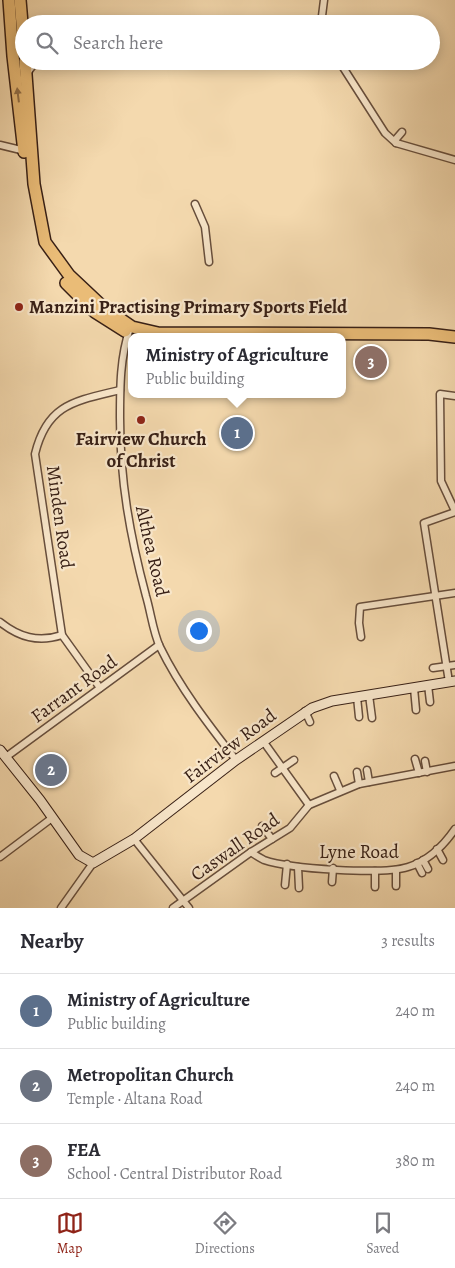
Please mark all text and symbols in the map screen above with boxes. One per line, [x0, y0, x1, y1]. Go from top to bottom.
search box [15, 15, 440, 70]
icon: search [33, 29, 61, 57]
text: Search here [73, 30, 163, 56]
one-way arrow [13, 87, 21, 103]
place label: Manzini Practising Primary Sports Field [29, 294, 348, 320]
marker: Manzini Practising Primary Sports Field [13, 301, 25, 313]
popup [128, 333, 346, 398]
text: Ministry of Agriculture [145, 342, 329, 368]
pin: 3 [355, 343, 387, 381]
text: Public building [145, 368, 245, 390]
marker: Fairview Church of Christ [135, 414, 147, 426]
pin: 1 [221, 414, 253, 452]
place label: Fairview Church of Christ [75, 426, 207, 474]
street label: Minden Road [40, 464, 80, 571]
street label: Althea Road [129, 502, 175, 600]
your location [186, 618, 212, 644]
street label: Farrant Road [26, 648, 123, 729]
street label: Fairview Road [178, 702, 282, 789]
pin: 2 [35, 751, 67, 789]
street label: Caswall Road [185, 806, 285, 887]
street label: Lyne Road [319, 839, 400, 865]
text: Nearby [20, 927, 83, 955]
text: 3 results [381, 930, 435, 952]
text: Ministry of Agriculture [67, 987, 250, 1013]
text: 1 [33, 1000, 39, 1022]
text: 240 m [395, 1000, 435, 1022]
text: Public building [67, 1013, 166, 1035]
text: Metropolitan Church [67, 1062, 234, 1088]
text: 2 [32, 1075, 40, 1097]
text: 240 m [395, 1075, 435, 1097]
text: Temple · Altana Road [67, 1088, 203, 1110]
text: FEA [67, 1137, 100, 1163]
text: 3 [33, 1150, 39, 1172]
text: 380 m [396, 1150, 435, 1172]
text: School · Central Distributor Road [67, 1163, 282, 1185]
tab: Map [56, 1209, 84, 1258]
tab: Directions [195, 1209, 255, 1258]
tab: Saved [366, 1209, 399, 1258]

